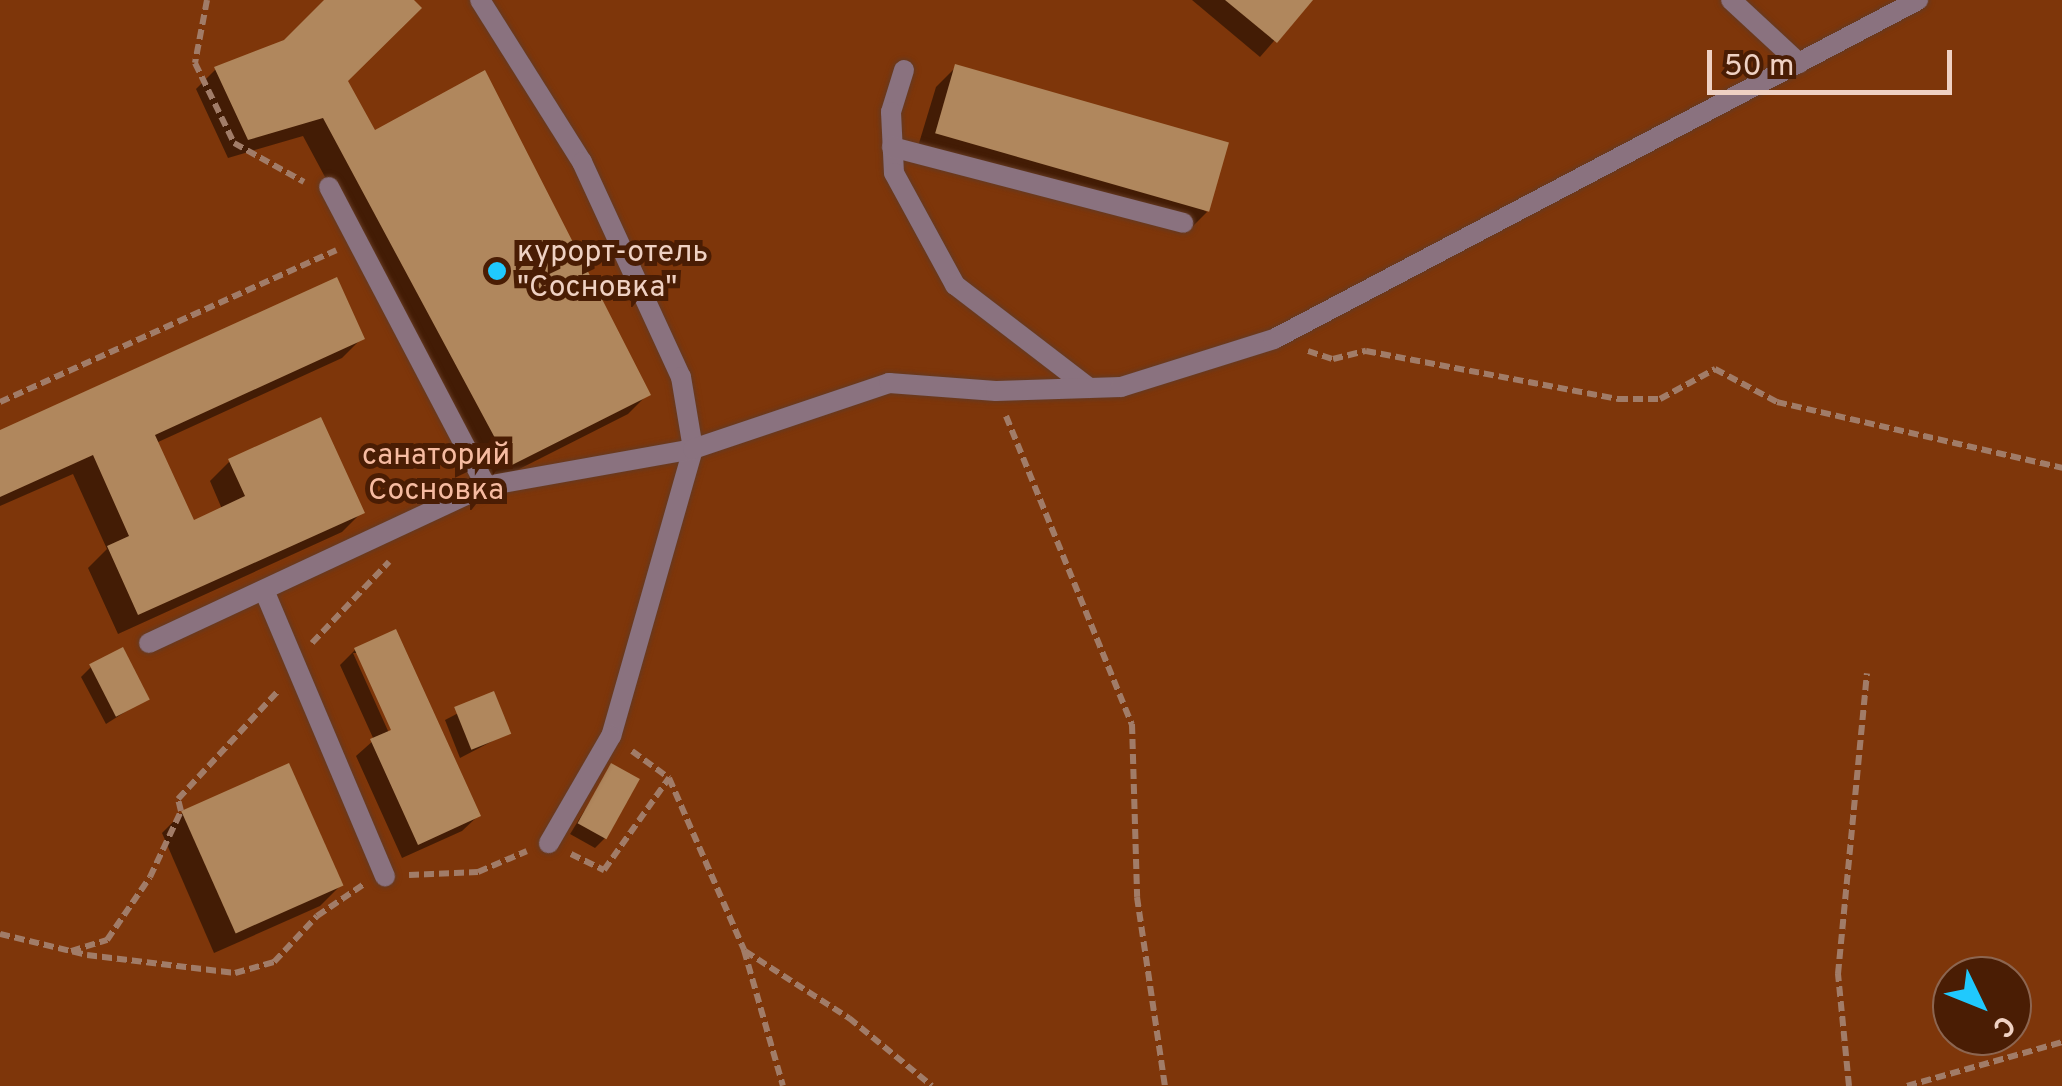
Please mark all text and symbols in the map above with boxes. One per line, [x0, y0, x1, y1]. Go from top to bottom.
scale bar [1712, 30, 1957, 92]
text: 50 m [1724, 49, 1794, 86]
place label: курорт-отель "Сосновка" [517, 236, 708, 306]
marker: курорт-отель "Сосновка" [486, 260, 508, 282]
park label: санаторий Сосновка [362, 439, 510, 510]
north arrow [1932, 956, 2032, 1056]
text: С [1983, 1006, 2022, 1044]

